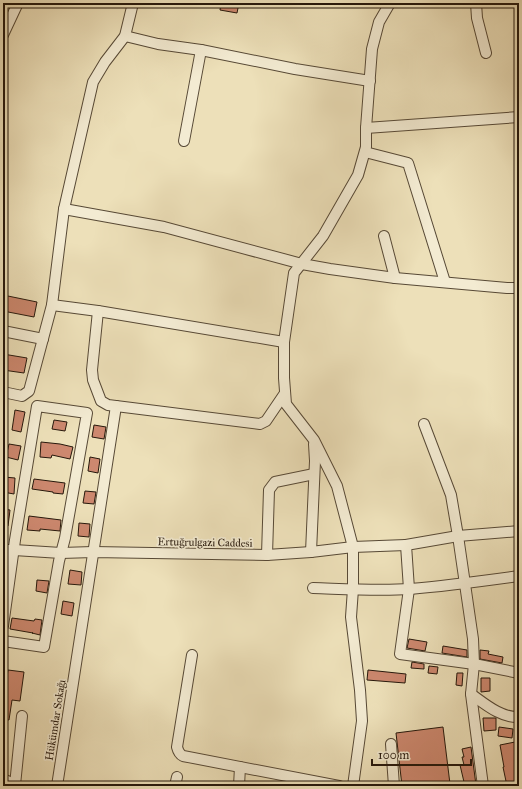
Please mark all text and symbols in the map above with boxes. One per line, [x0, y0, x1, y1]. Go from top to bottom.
street label: Ertuğrulgazi Caddesi [157, 535, 253, 550]
street label: Hükümdar Sokağı [43, 679, 68, 762]
scale bar [372, 741, 471, 767]
text: 100 m [378, 748, 409, 762]

